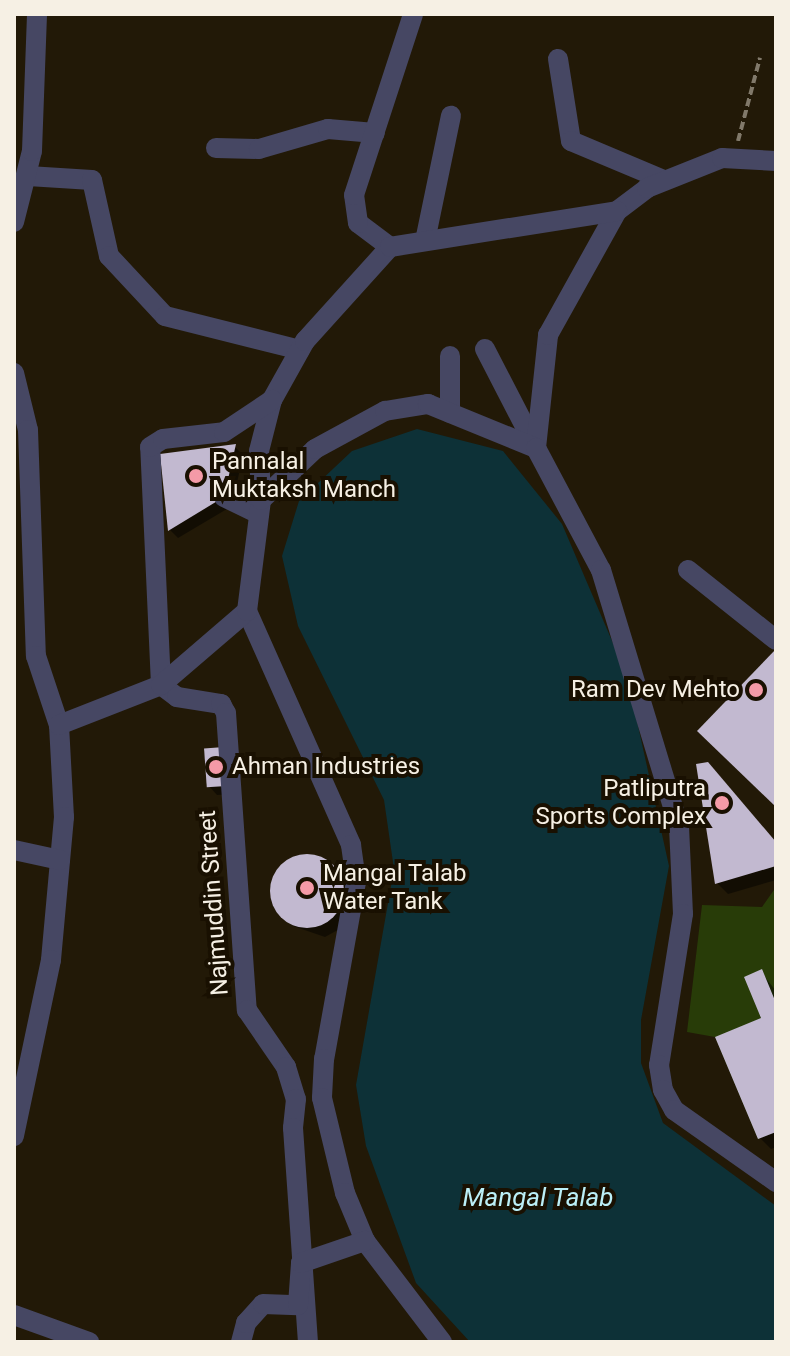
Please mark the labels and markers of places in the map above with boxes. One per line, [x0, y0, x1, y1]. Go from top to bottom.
place label: Pannalal Muktaksh Manch [212, 448, 396, 504]
marker: Pannalal Muktaksh Manch [187, 467, 205, 485]
place label: Ram Dev Mehto [571, 676, 740, 704]
marker: Ram Dev Mehto [747, 681, 765, 699]
place label: Ahman Industries [232, 753, 420, 781]
marker: Ahman Industries [207, 758, 225, 776]
place label: Patliputra Sports Complex [535, 775, 706, 831]
marker: Patliputra Sports Complex [713, 794, 731, 812]
place label: Mangal Talab Water Tank [323, 860, 467, 916]
marker: Mangal Talab Water Tank [298, 879, 316, 897]

